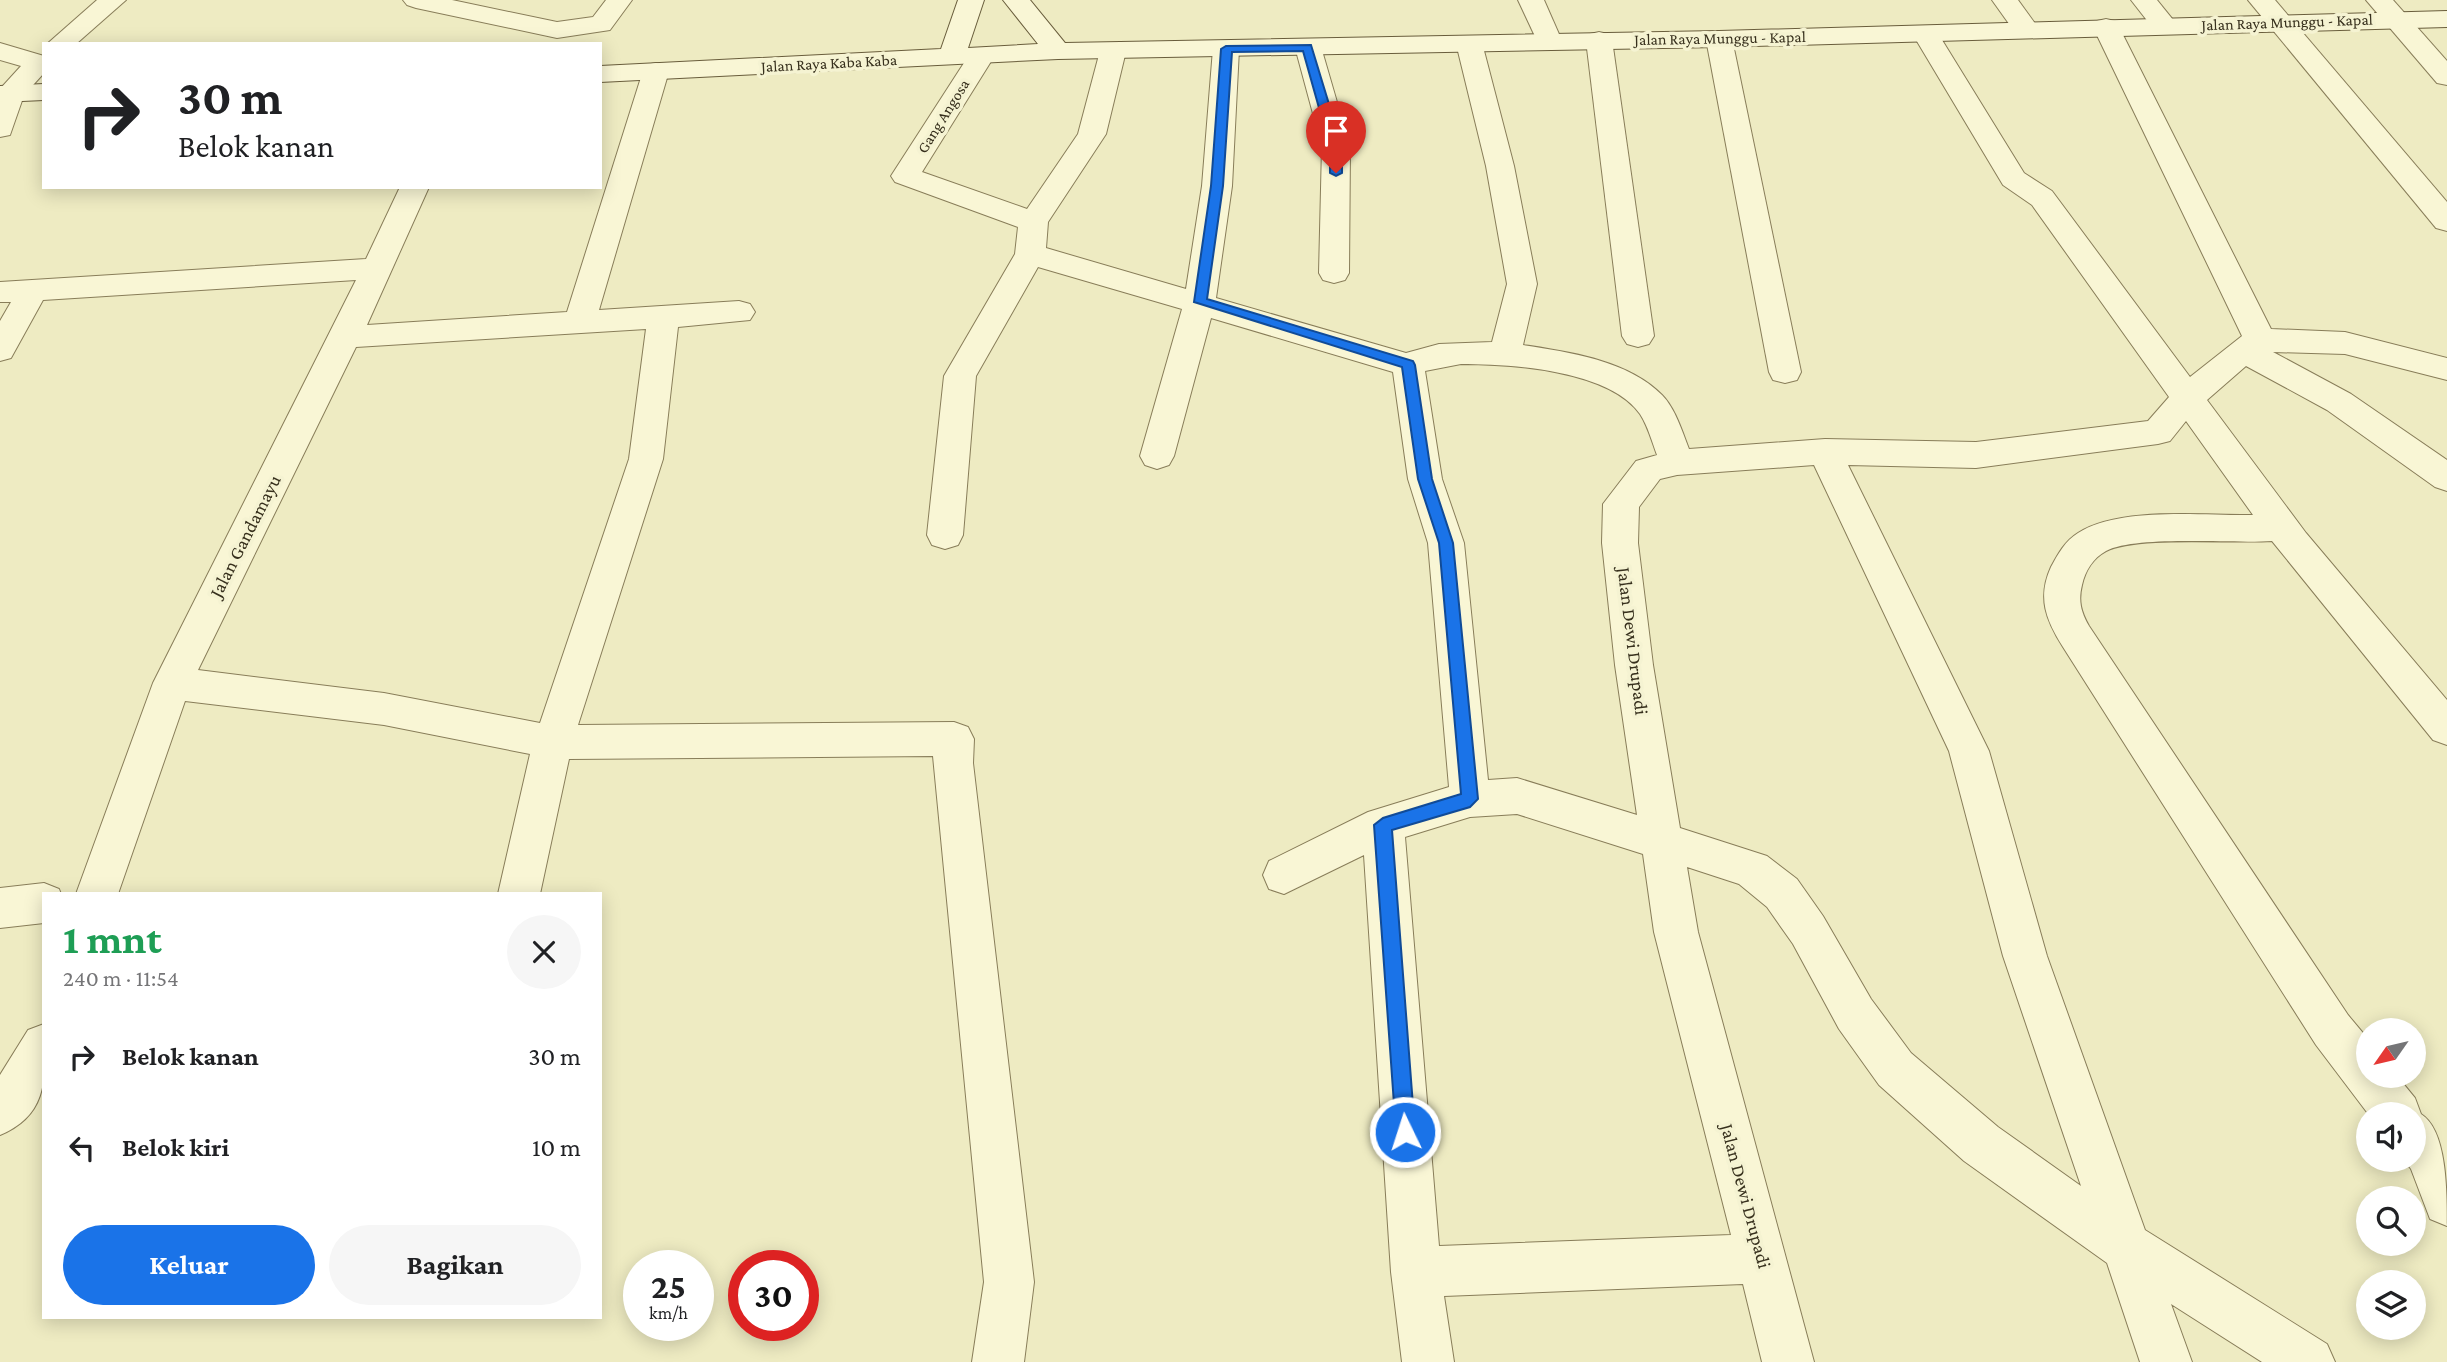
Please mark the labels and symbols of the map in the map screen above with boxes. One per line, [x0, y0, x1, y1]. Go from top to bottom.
street label: Jalan Raya Munggu - Kapal [2199, 11, 2373, 35]
street label: Jalan Raya Munggu - Kapal [1632, 28, 1806, 49]
street label: Jalan Raya Kaba Kaba [759, 51, 898, 76]
street label: Gang Angosa [914, 75, 974, 157]
pin [1306, 101, 1366, 173]
street label: Jalan Gandamayu [204, 471, 285, 603]
street label: Jalan Dewi Drupadi [1613, 564, 1652, 716]
north arrow [2356, 1018, 2426, 1088]
position arrow [1368, 1095, 1442, 1169]
street label: Jalan Dewi Drupadi [1716, 1120, 1775, 1271]
speed limit sign: 30 [728, 1250, 819, 1341]

